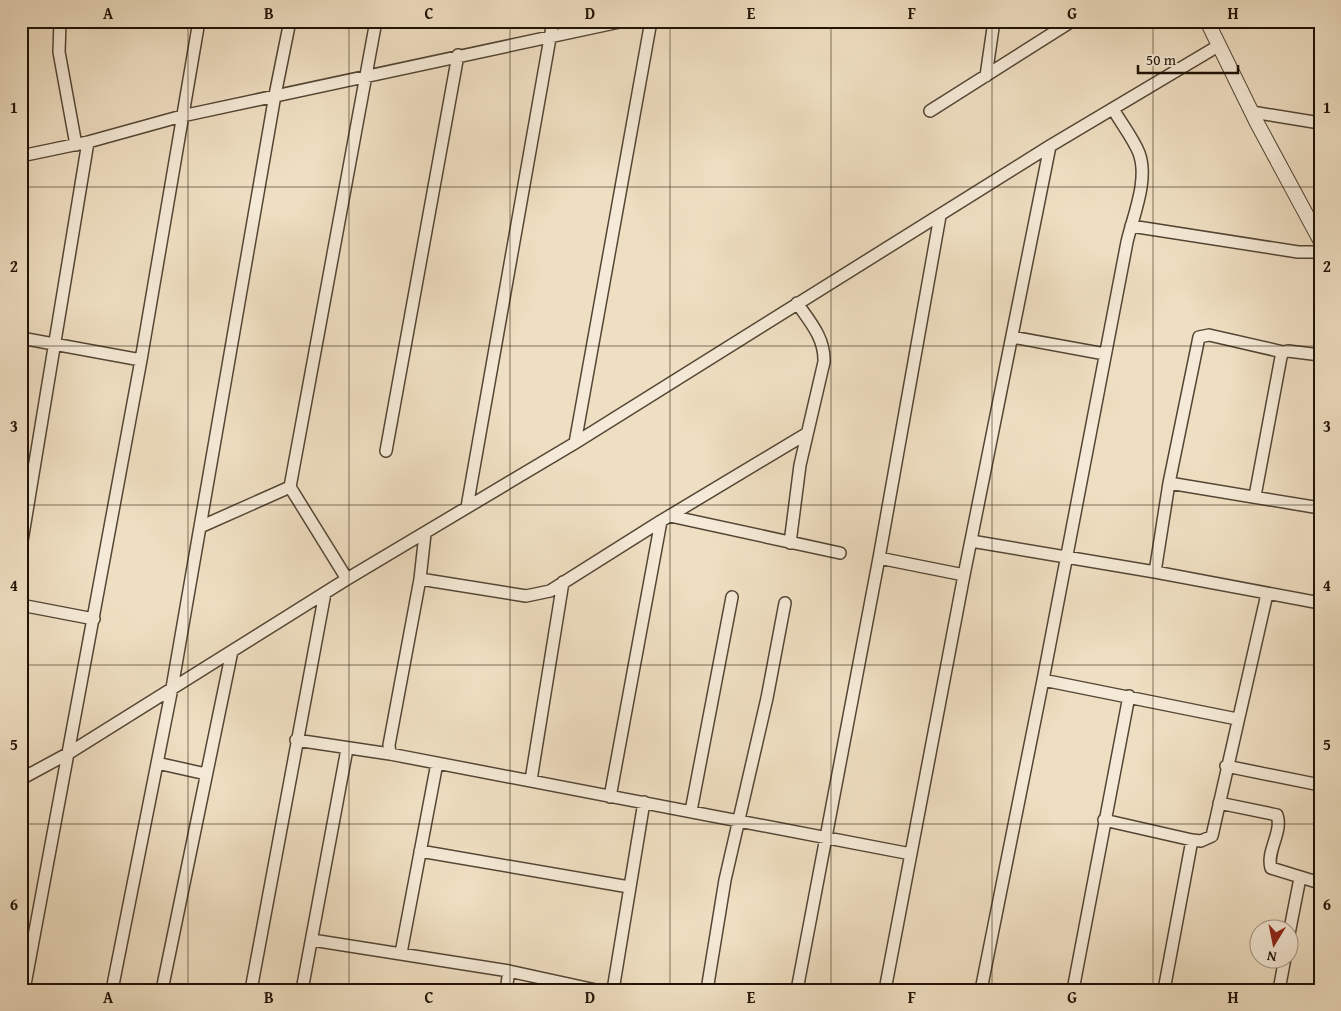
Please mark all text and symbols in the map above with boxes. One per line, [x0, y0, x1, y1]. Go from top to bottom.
text: A [103, 1, 114, 25]
text: B [264, 1, 274, 25]
text: C [424, 1, 434, 25]
text: D [585, 1, 595, 25]
text: E [747, 1, 756, 25]
text: F [908, 1, 916, 25]
text: G [1067, 1, 1077, 25]
text: H [1227, 1, 1239, 25]
scale bar [1138, 42, 1238, 74]
text: 50 m [1146, 49, 1177, 70]
text: 1 [10, 95, 18, 119]
text: 1 [1323, 95, 1331, 119]
text: 2 [10, 254, 18, 278]
text: 2 [1323, 254, 1331, 278]
text: 3 [10, 414, 18, 438]
text: 3 [1323, 414, 1331, 438]
text: 4 [10, 573, 18, 597]
text: 4 [1323, 573, 1331, 597]
text: 5 [10, 732, 18, 756]
text: 5 [1323, 732, 1331, 756]
text: 6 [10, 892, 18, 916]
text: 6 [1323, 892, 1331, 916]
north arrow [1248, 918, 1298, 968]
text: N [1265, 946, 1278, 967]
text: A [103, 985, 114, 1009]
text: B [264, 985, 274, 1009]
text: C [424, 985, 434, 1009]
text: D [585, 985, 595, 1009]
text: E [747, 985, 756, 1009]
text: F [908, 985, 916, 1009]
text: G [1067, 985, 1077, 1009]
text: H [1227, 985, 1239, 1009]

